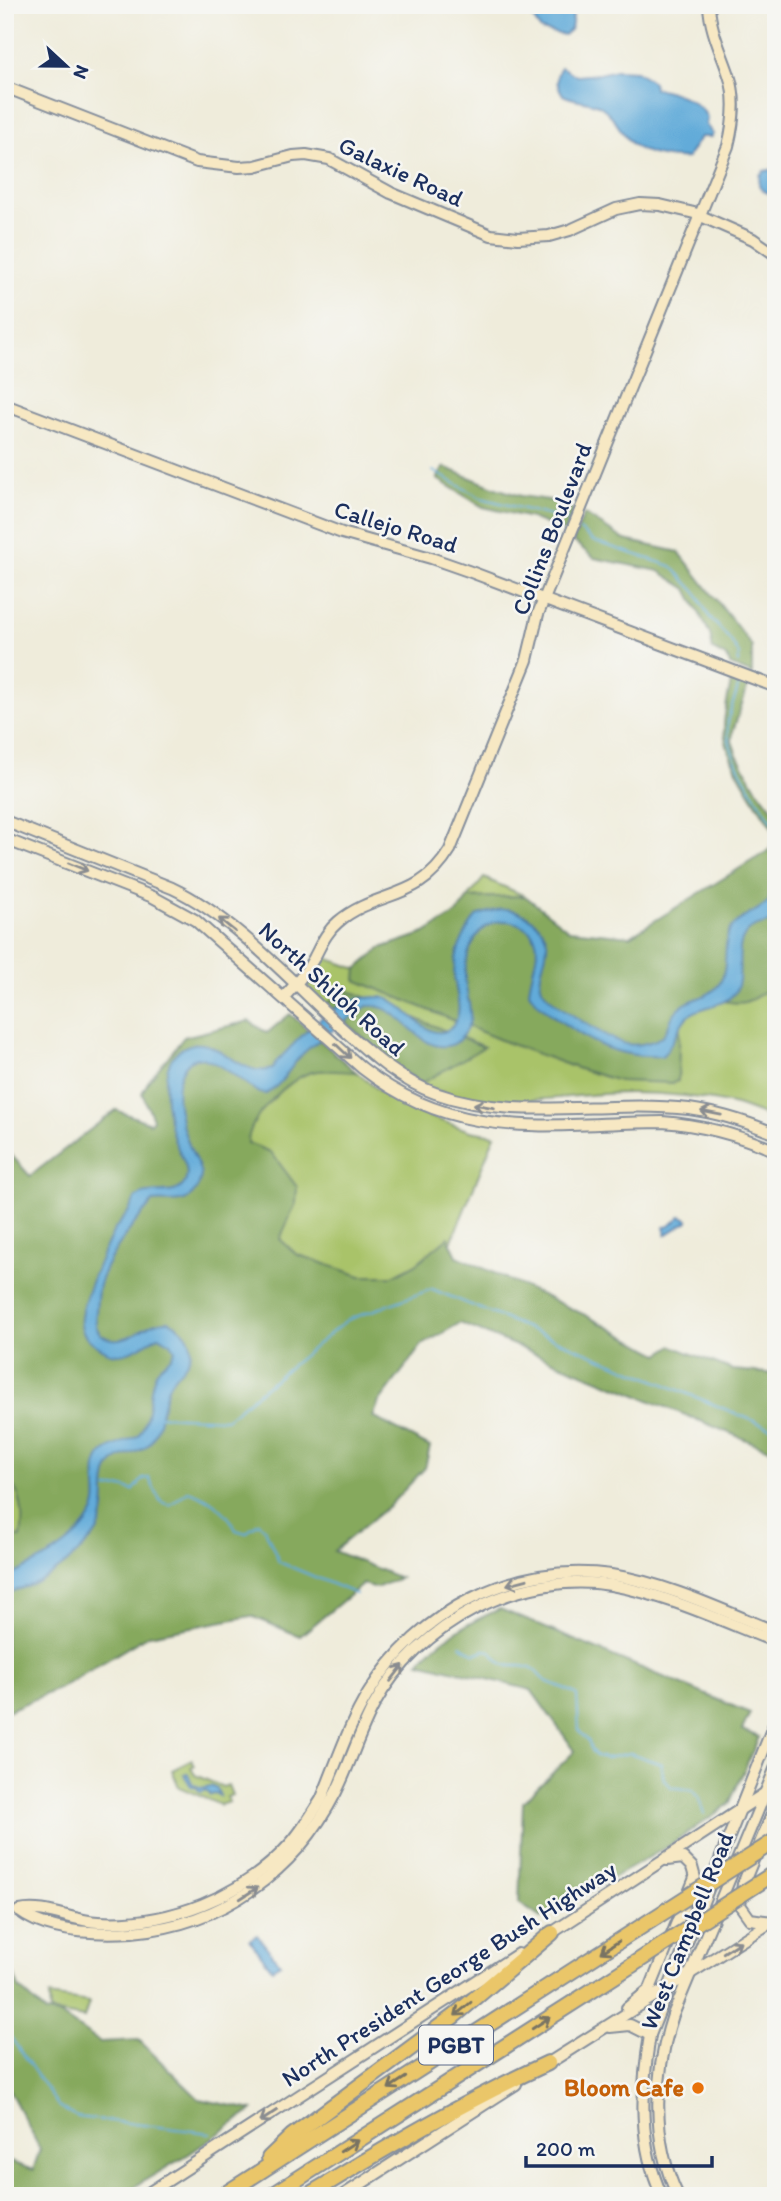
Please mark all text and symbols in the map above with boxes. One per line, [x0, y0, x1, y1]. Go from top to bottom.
north arrow [32, 32, 102, 102]
text: N [68, 62, 94, 82]
street label: Galaxie Road [334, 130, 468, 213]
street label: Collins Boulevard [505, 438, 598, 619]
street label: Callejo Road [331, 494, 462, 559]
one-way arrow [66, 862, 88, 875]
street label: North Shiloh Road [253, 915, 412, 1062]
one-way arrow [219, 917, 237, 932]
one-way arrow [334, 1043, 352, 1059]
one-way arrow [473, 1099, 496, 1112]
one-way arrow [700, 1106, 723, 1119]
one-way arrow [506, 1576, 529, 1589]
one-way arrow [389, 1664, 404, 1683]
street label: West Campbell Road [634, 1828, 739, 2034]
street label: North President George Bush Highway [276, 1854, 622, 2093]
one-way arrow [239, 1885, 258, 1900]
one-way arrow [600, 1940, 620, 1954]
one-way arrow [722, 1940, 742, 1954]
one-way arrow [454, 2001, 472, 2017]
one-way arrow [531, 2016, 550, 2030]
road number: PGBT [419, 2026, 493, 2064]
place label: Bloom Cafe [564, 2073, 684, 2102]
one-way arrow [388, 2076, 408, 2090]
marker: Bloom Cafe [690, 2080, 706, 2096]
one-way arrow [260, 2109, 279, 2124]
scale bar [526, 2124, 711, 2168]
text: 200 m [536, 2136, 596, 2161]
one-way arrow [339, 2138, 359, 2152]

